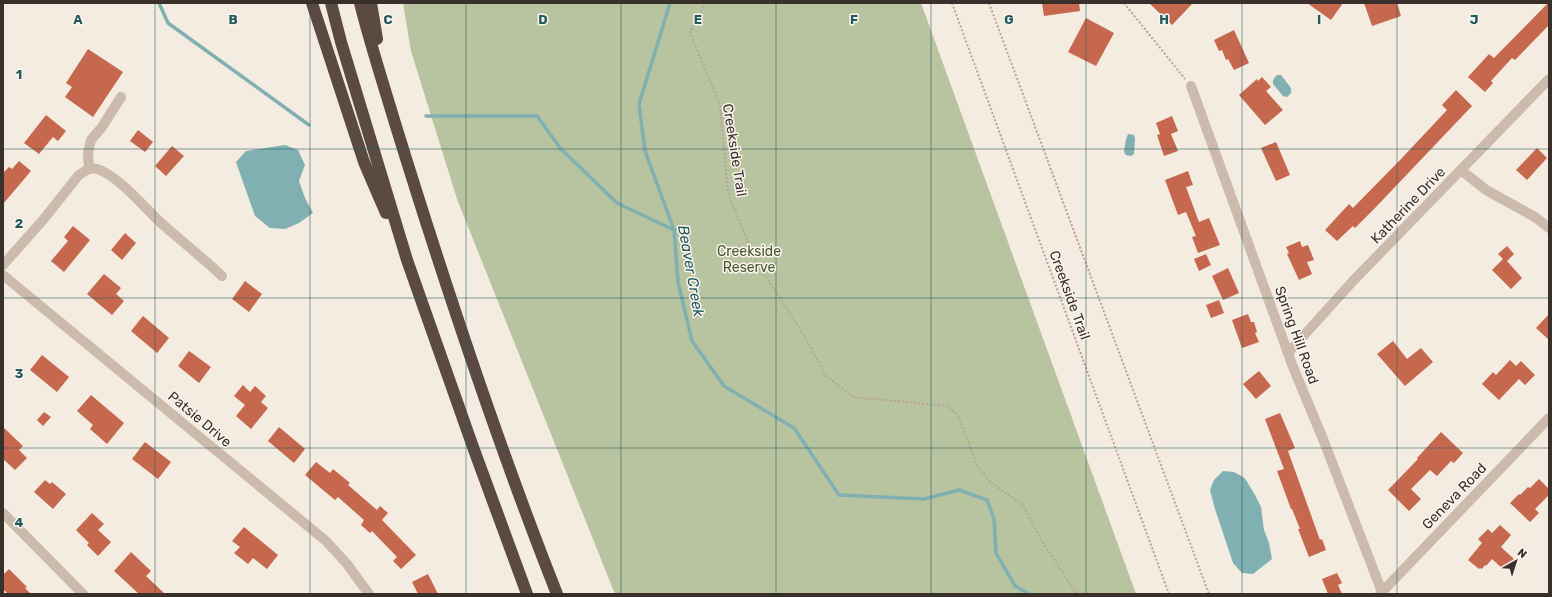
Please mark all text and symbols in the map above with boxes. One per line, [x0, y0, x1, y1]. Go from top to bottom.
text: A [73, 12, 83, 27]
text: B [228, 12, 238, 27]
text: C [383, 12, 393, 27]
text: D [538, 12, 548, 27]
text: E [694, 12, 702, 27]
text: F [850, 12, 858, 27]
text: G [1004, 12, 1014, 27]
text: H [1159, 12, 1169, 27]
text: I [1317, 12, 1321, 27]
text: J [1470, 12, 1478, 27]
text: 1 [16, 67, 22, 82]
street label: Creekside Trail [719, 102, 750, 198]
street label: Katherine Drive [1368, 163, 1449, 247]
text: 2 [15, 216, 23, 231]
water label: Beaver Creek [674, 224, 708, 319]
park label: Creekside Reserve [717, 243, 781, 276]
street label: Creekside Trail [1046, 248, 1094, 342]
street label: Spring Hill Road [1271, 284, 1322, 386]
text: 3 [15, 366, 24, 381]
street label: Patsie Drive [165, 388, 235, 451]
street label: Geneva Road [1419, 460, 1490, 533]
text: 4 [15, 515, 24, 530]
north arrow [1496, 541, 1536, 581]
text: N [1515, 546, 1529, 561]

